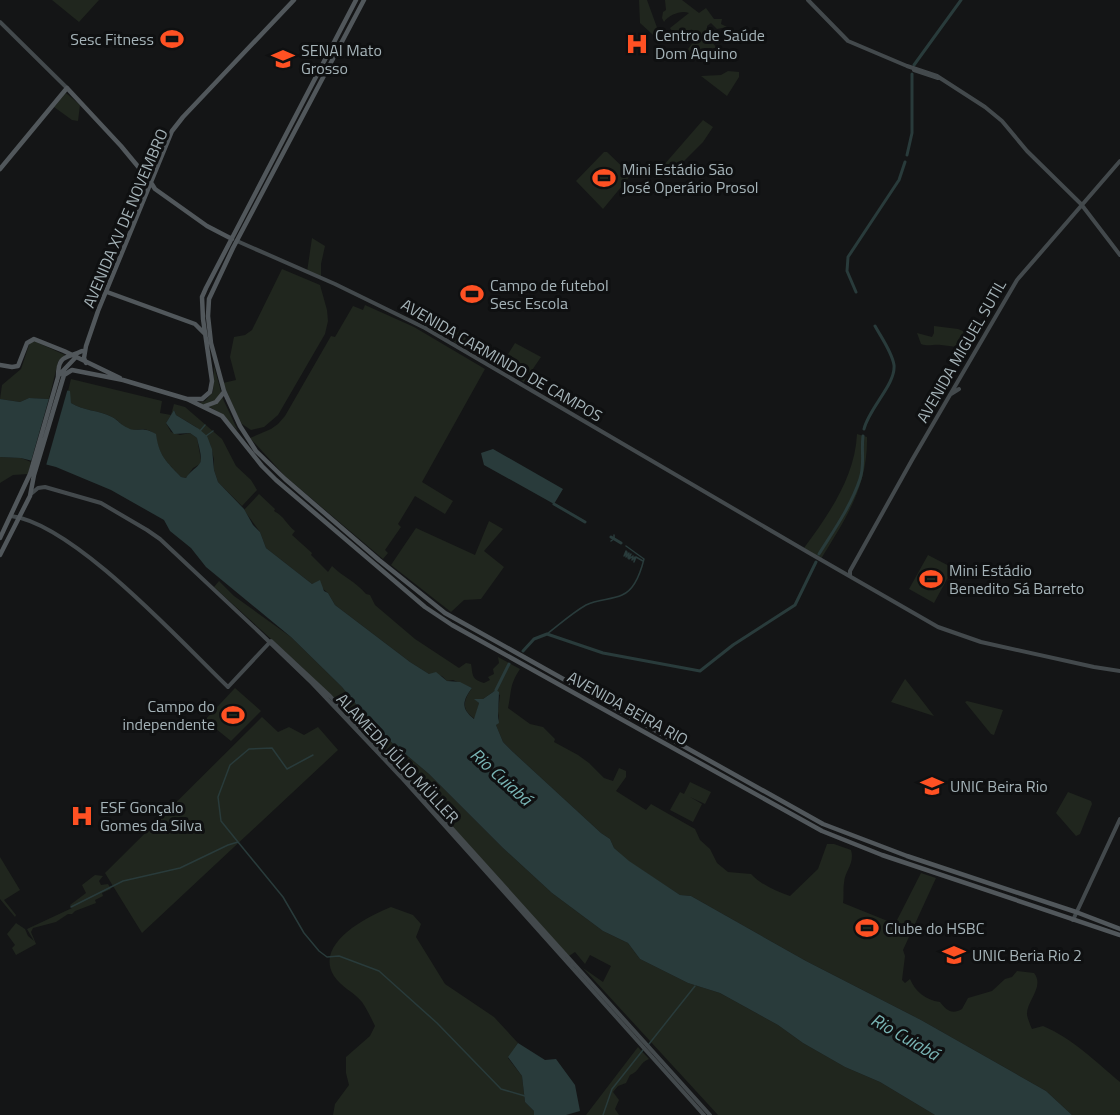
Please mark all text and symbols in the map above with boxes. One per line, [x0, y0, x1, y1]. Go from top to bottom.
place label: Centro de Saúde Dom Aquino [655, 23, 765, 65]
sports icon: Sesc Fitness [159, 26, 185, 52]
place label: Sesc Fitness [70, 27, 154, 51]
hospital icon: Centro de Saúde Dom Aquino [624, 31, 650, 57]
place label: SENAI Mato Grosso [301, 38, 382, 80]
school or university icon: SENAI Mato Grosso [270, 46, 296, 72]
street label: AVENIDA XV DE NOVEMBRO [76, 125, 174, 311]
place label: Mini Estádio São José Operário Prosol [622, 157, 759, 199]
sports icon: Mini Estádio São José Operário Prosol [591, 165, 617, 191]
place label: Campo de futebol Sesc Escola [490, 273, 609, 315]
street label: AVENIDA MIGUEL SUTIL [910, 275, 1012, 427]
sports icon: Campo de futebol Sesc Escola [459, 281, 485, 307]
street label: AVENIDA CARMINDO DE CAMPOS [397, 292, 607, 428]
place label: Mini Estádio Benedito Sá Barreto [949, 558, 1084, 600]
sports icon: Mini Estádio Benedito Sá Barreto [918, 566, 944, 592]
street label: AVENIDA BEIRA RIO [563, 665, 693, 751]
street label: ALAMEDA JÚLIO MÜLLER [331, 687, 465, 829]
place label: Campo do independente [122, 694, 215, 736]
sports icon: Campo do independente [220, 702, 246, 728]
water label: Rio Cuiabá [464, 741, 540, 813]
school or university icon: UNIC Beira Rio [919, 773, 945, 799]
place label: UNIC Beira Rio [950, 774, 1048, 798]
place label: ESF Gonçalo Gomes da Silva [100, 795, 202, 837]
hospital icon: ESF Gonçalo Gomes da Silva [69, 803, 95, 829]
sports icon: Clube do HSBC [854, 915, 880, 941]
place label: Clube do HSBC [885, 916, 985, 940]
school or university icon: UNIC Beria Rio 2 [941, 942, 967, 968]
place label: UNIC Beria Rio 2 [972, 943, 1082, 967]
water label: Rio Cuiabá [866, 1006, 946, 1068]

